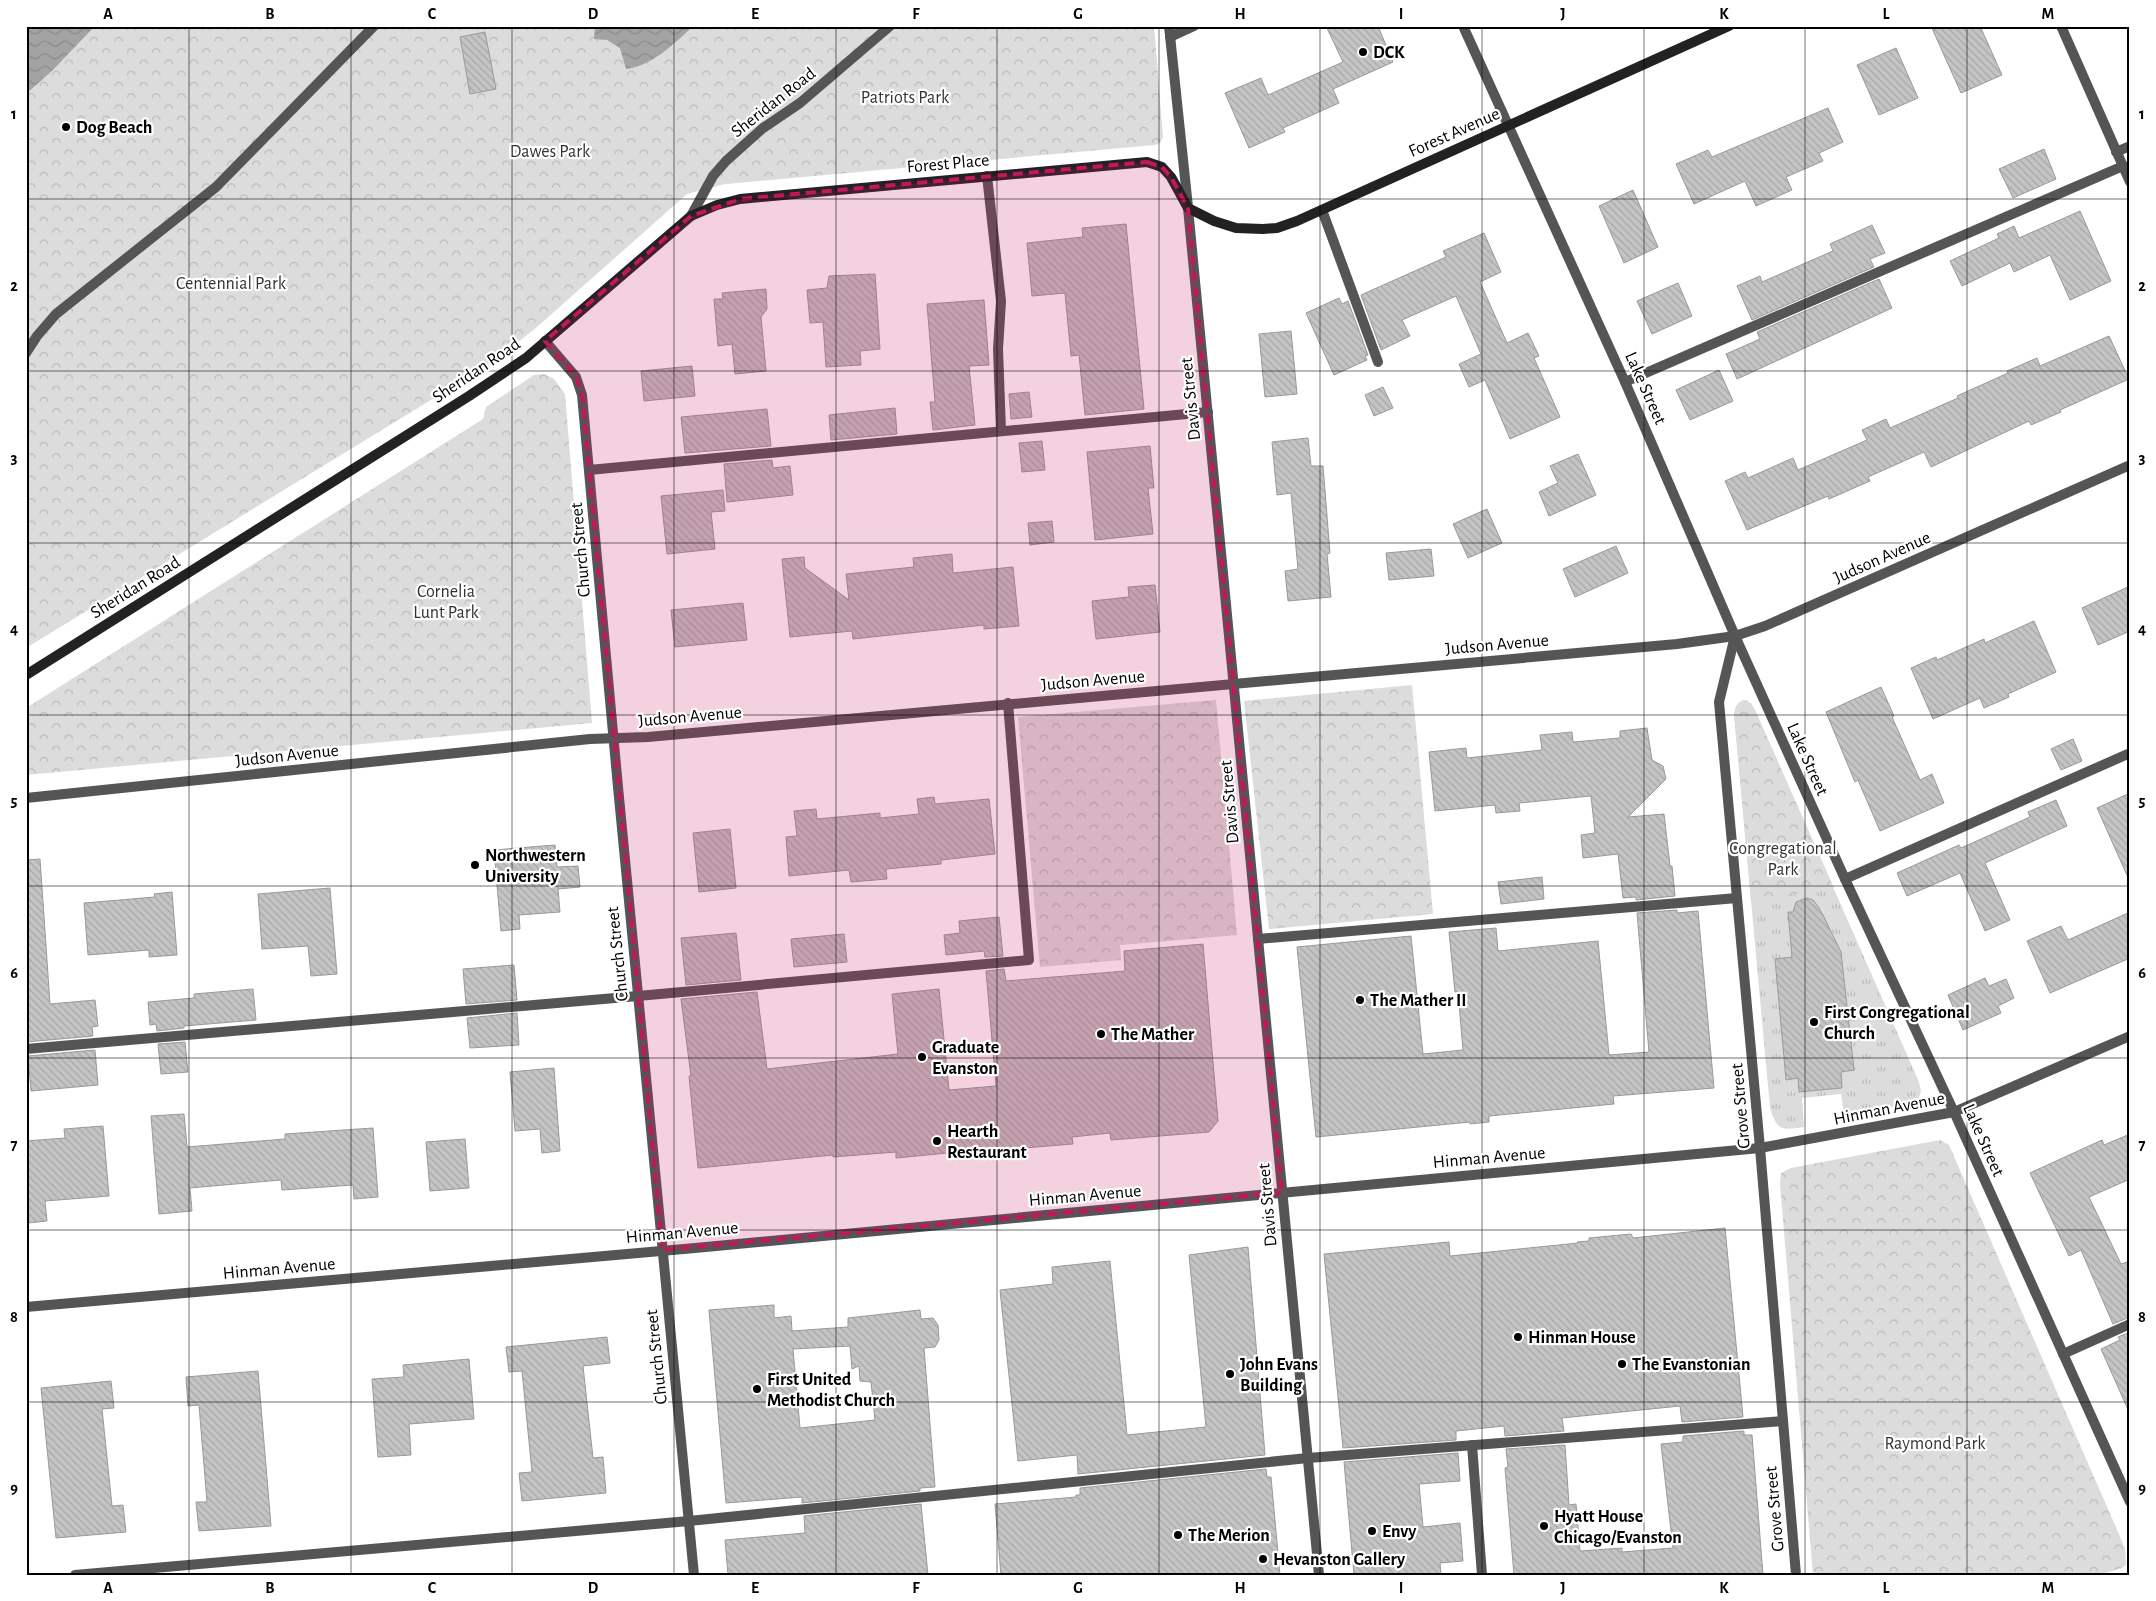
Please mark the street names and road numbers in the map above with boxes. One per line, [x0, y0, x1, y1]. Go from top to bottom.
street label: Sheridan Road [728, 64, 819, 141]
street label: Forest Avenue [1406, 105, 1503, 161]
street label: Forest Place [906, 151, 990, 177]
street label: Sheridan Road [429, 335, 524, 407]
street label: Lake Street [1621, 349, 1669, 428]
street label: Davis Street [1178, 356, 1204, 441]
street label: Church Street [568, 501, 594, 598]
street label: Judson Avenue [1831, 529, 1934, 587]
street label: Sheridan Road [88, 553, 183, 622]
street label: Judson Avenue [1445, 632, 1550, 658]
street label: Judson Avenue [1041, 668, 1146, 694]
street label: Judson Avenue [638, 704, 743, 730]
street label: Lake Street [1783, 720, 1831, 799]
street label: Judson Avenue [234, 742, 340, 770]
street label: Davis Street [1217, 759, 1243, 844]
street label: Church Street [604, 905, 632, 1002]
street label: Grove Street [1728, 1062, 1754, 1149]
street label: Hinman Avenue [1832, 1089, 1946, 1129]
street label: Lake Street [1959, 1101, 2007, 1180]
street label: Hinman Avenue [1432, 1144, 1546, 1172]
street label: Davis Street [1255, 1162, 1281, 1247]
street label: Hinman Avenue [1028, 1182, 1142, 1210]
street label: Hinman Avenue [625, 1219, 739, 1247]
street label: Hinman Avenue [222, 1255, 336, 1283]
street label: Church Street [643, 1308, 671, 1405]
street label: Grove Street [1762, 1465, 1788, 1552]

